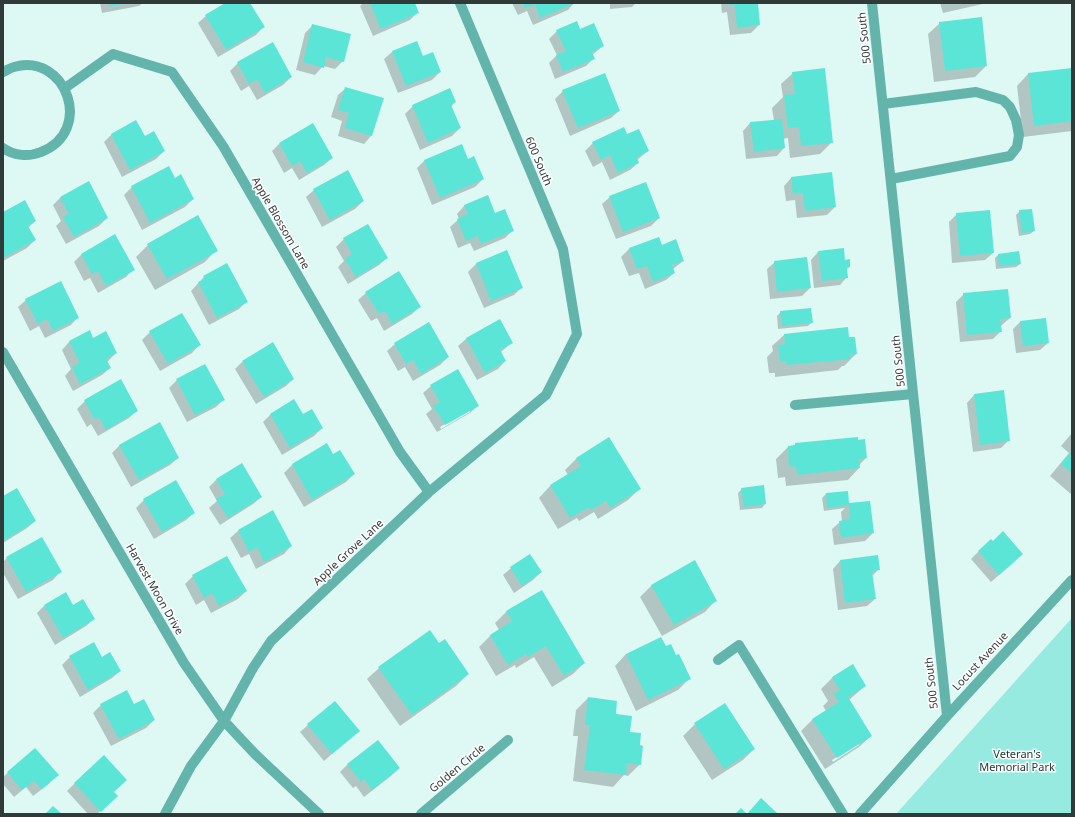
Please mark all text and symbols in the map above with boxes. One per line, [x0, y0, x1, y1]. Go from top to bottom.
street label: 500 South [853, 11, 874, 65]
street label: 600 South [522, 134, 557, 188]
street label: Apple Blossom Lane [249, 174, 314, 272]
street label: 500 South [887, 334, 908, 388]
street label: Apple Grove Lane [309, 515, 386, 588]
street label: Harvest Moon Drive [123, 540, 188, 637]
street label: Locust Avenue [948, 628, 1011, 693]
street label: 500 South [920, 656, 941, 710]
street label: Golden Circle [426, 740, 488, 795]
park label: Veteran's Memorial Park [979, 746, 1055, 774]

